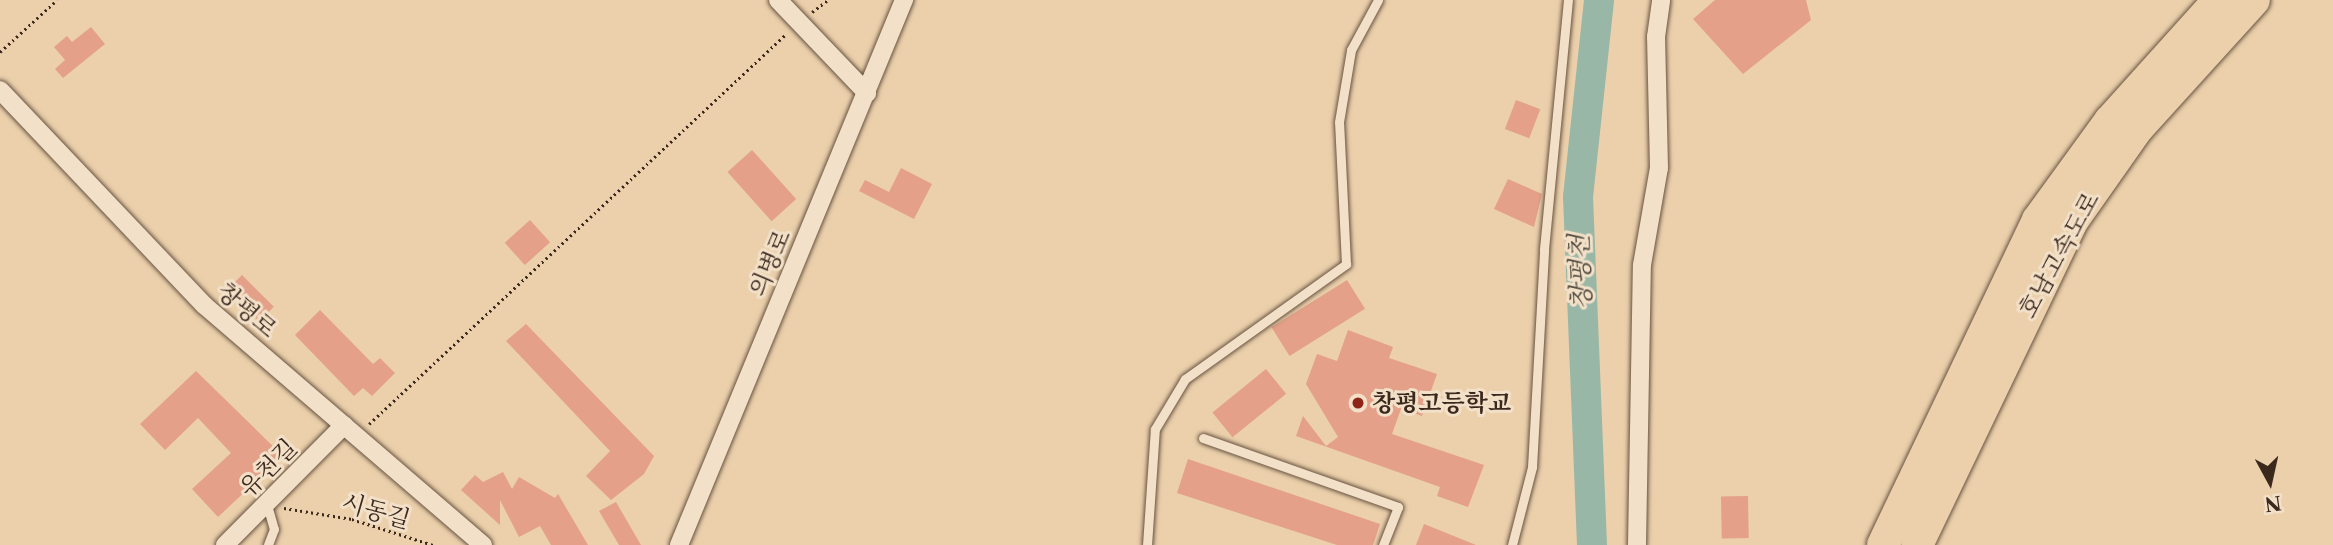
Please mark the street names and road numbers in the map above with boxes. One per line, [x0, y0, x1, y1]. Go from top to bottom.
street label: 호남고속도로 [2013, 187, 2105, 323]
street label: 의병로 [743, 225, 797, 301]
street label: 창평로 [211, 276, 283, 344]
street label: 유천길 [233, 433, 303, 503]
street label: 시동길 [339, 488, 413, 534]

